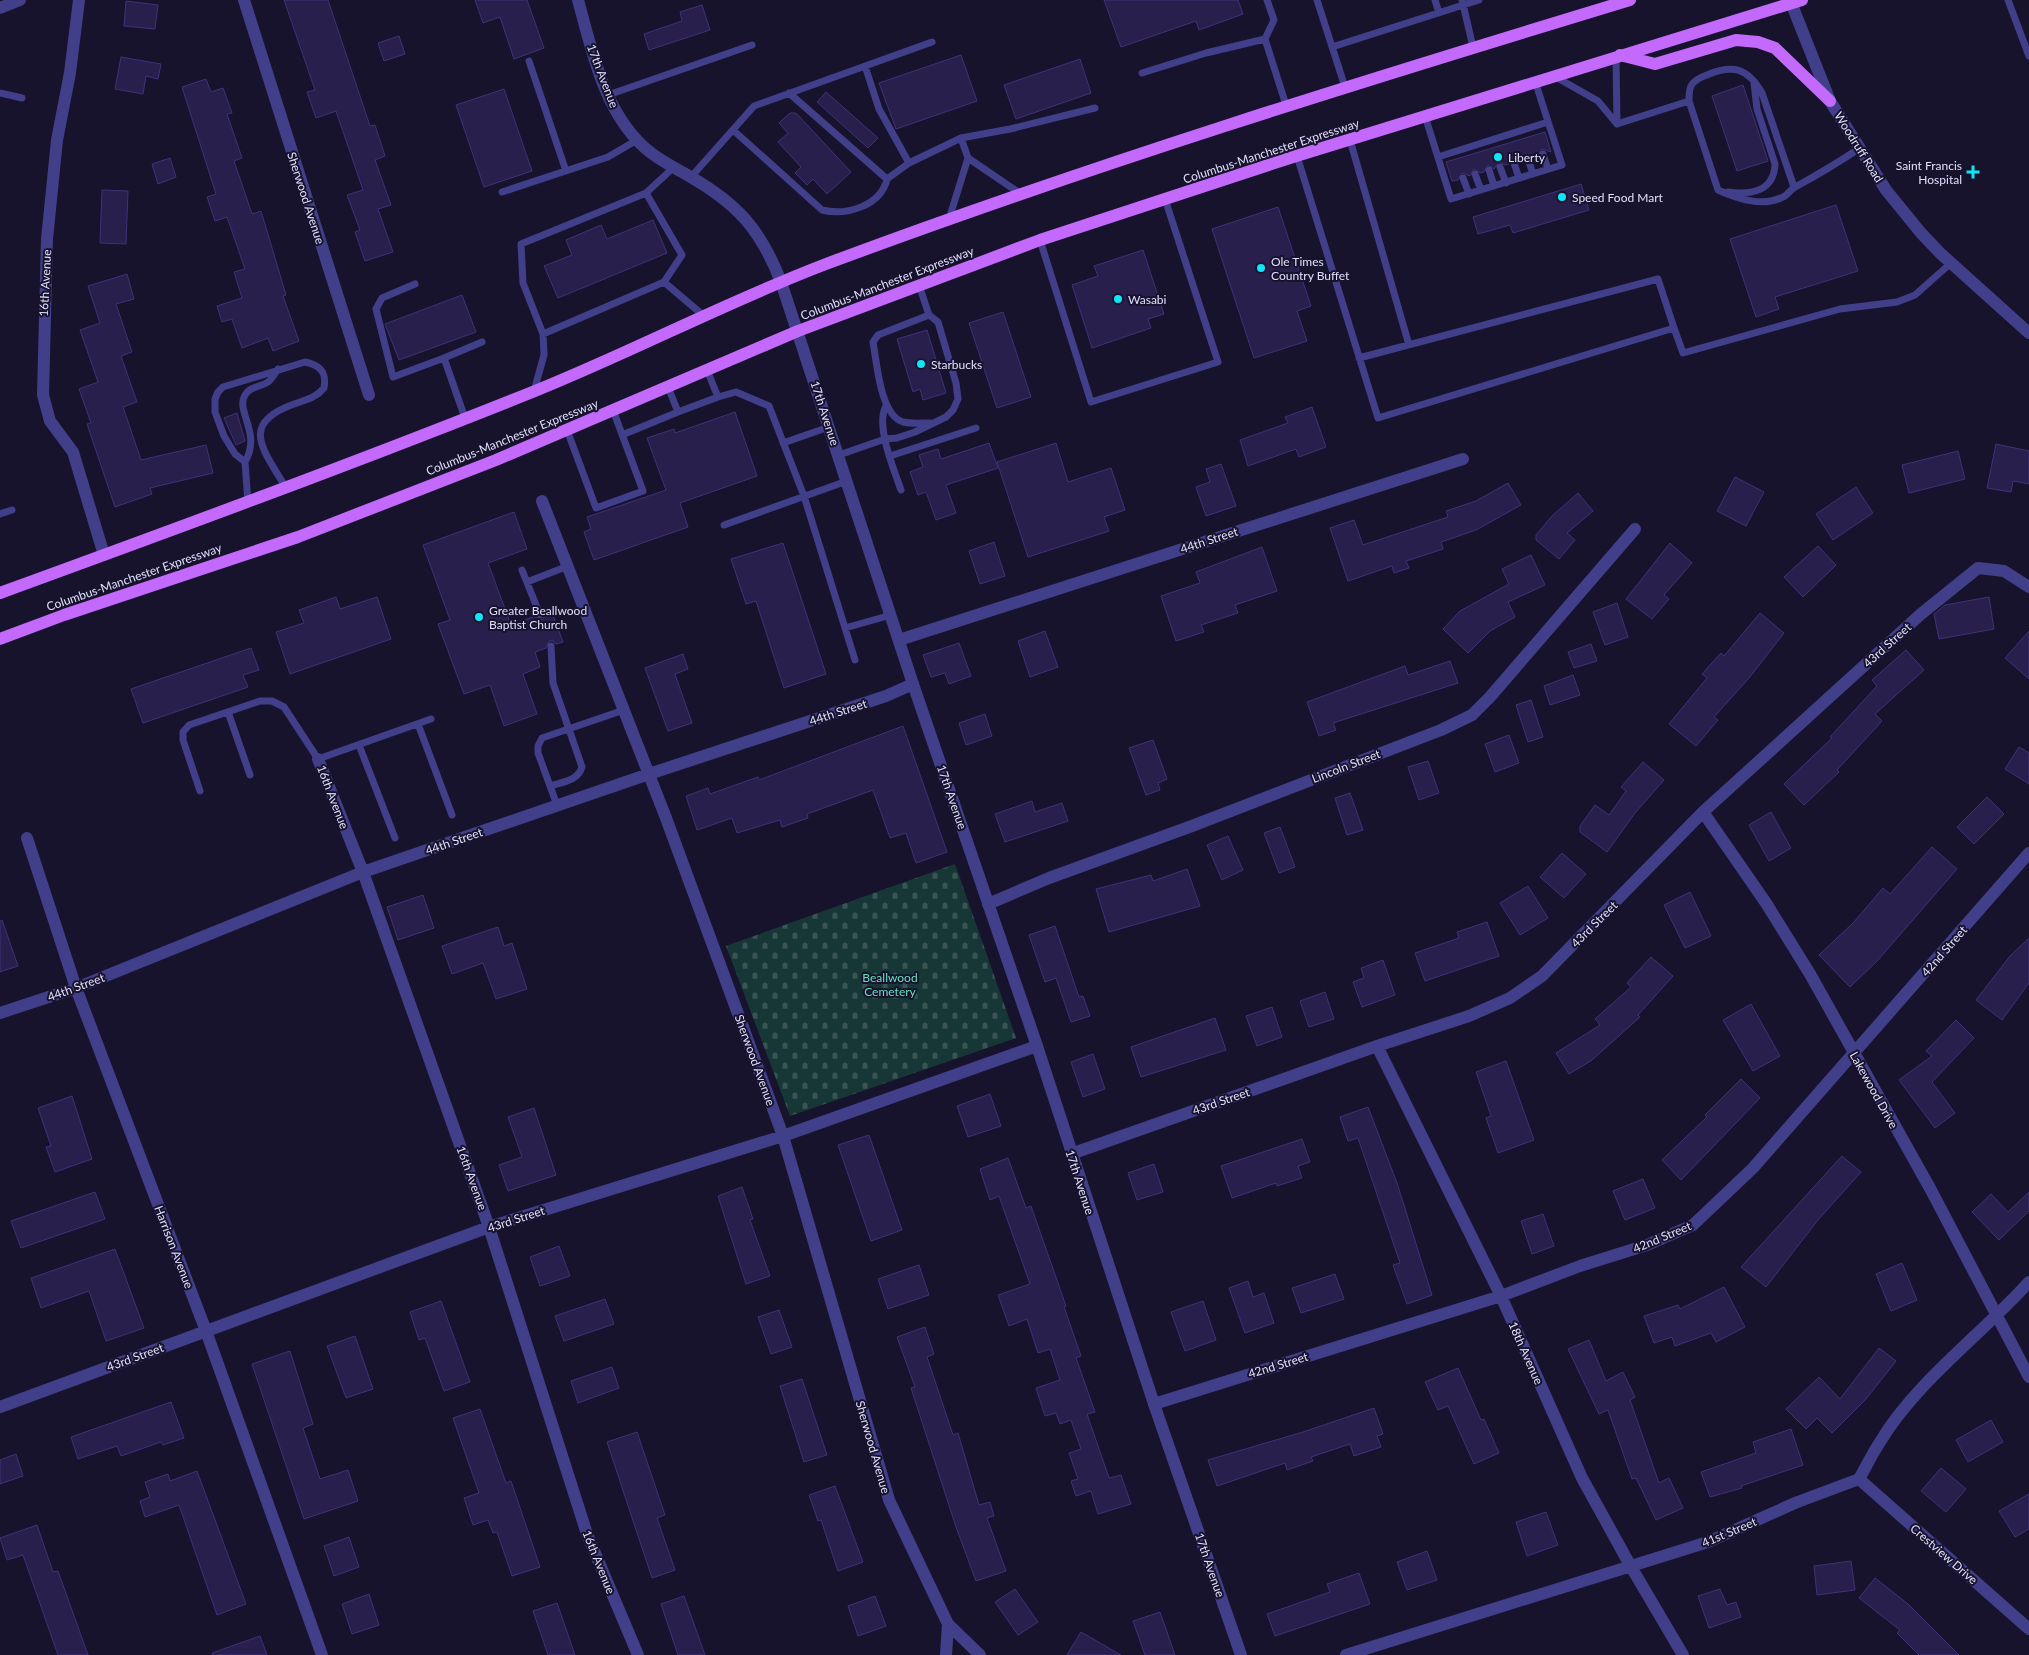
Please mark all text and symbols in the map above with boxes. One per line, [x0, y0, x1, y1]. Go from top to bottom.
street label: 17th Avenue [584, 42, 622, 110]
street label: Woodruff Road [1831, 109, 1887, 185]
street label: Columbus-Manchester Expressway [1181, 115, 1362, 187]
street label: Sherwood Avenue [284, 150, 328, 246]
place label: Liberty [1508, 150, 1546, 165]
marker: Liberty [1492, 151, 1504, 163]
place label: Saint Francis Hospital [1896, 158, 1962, 187]
marker: Saint Francis Hospital [1966, 165, 1980, 179]
place label: Speed Food Mart [1572, 190, 1664, 205]
marker: Speed Food Mart [1556, 191, 1568, 203]
street label: Columbus-Manchester Expressway [798, 243, 977, 323]
street label: 16th Avenue [36, 249, 54, 317]
place label: Ole Times Country Buffet [1271, 254, 1350, 283]
marker: Ole Times Country Buffet [1255, 262, 1267, 274]
place label: Wasabi [1128, 292, 1167, 307]
marker: Wasabi [1112, 293, 1124, 305]
place label: Starbucks [931, 357, 982, 372]
marker: Starbucks [915, 358, 927, 370]
street label: 17th Avenue [807, 379, 843, 447]
street label: Columbus-Manchester Expressway [424, 395, 601, 478]
street label: 44th Street [1178, 523, 1240, 556]
street label: Columbus-Manchester Expressway [44, 540, 224, 614]
place label: Greater Beallwood Baptist Church [489, 603, 587, 632]
marker: Greater Beallwood Baptist Church [473, 611, 485, 623]
street label: 43rd Street [1860, 619, 1915, 670]
street label: 44th Street [807, 695, 869, 728]
street label: Lincoln Street [1310, 746, 1383, 786]
street label: 16th Avenue [314, 763, 352, 831]
street label: 17th Avenue [934, 763, 970, 831]
street label: 44th Street [423, 824, 485, 858]
street label: 43rd Street [1568, 897, 1621, 950]
street label: 42nd Street [1918, 922, 1970, 979]
street label: 44th Street [45, 970, 107, 1004]
park label: Beallwood Cemetery [862, 970, 918, 999]
street label: Sherwood Avenue [732, 1012, 778, 1108]
street label: Lakewood Drive [1847, 1049, 1901, 1131]
street label: 43rd Street [1190, 1084, 1252, 1118]
street label: 16th Avenue [453, 1144, 491, 1212]
street label: 17th Avenue [1062, 1148, 1098, 1216]
street label: 43rd Street [485, 1202, 547, 1235]
street label: Harrison Avenue [151, 1203, 197, 1291]
street label: 42nd Street [1631, 1218, 1694, 1256]
street label: 18th Avenue [1505, 1319, 1547, 1387]
street label: 43rd Street [105, 1340, 166, 1374]
street label: 42nd Street [1246, 1349, 1311, 1381]
street label: Sherwood Avenue [853, 1399, 893, 1495]
street label: 41st Street [1699, 1513, 1759, 1550]
street label: Crestview Drive [1907, 1521, 1981, 1587]
street label: 16th Avenue [579, 1528, 619, 1596]
street label: 17th Avenue [1192, 1531, 1228, 1599]

